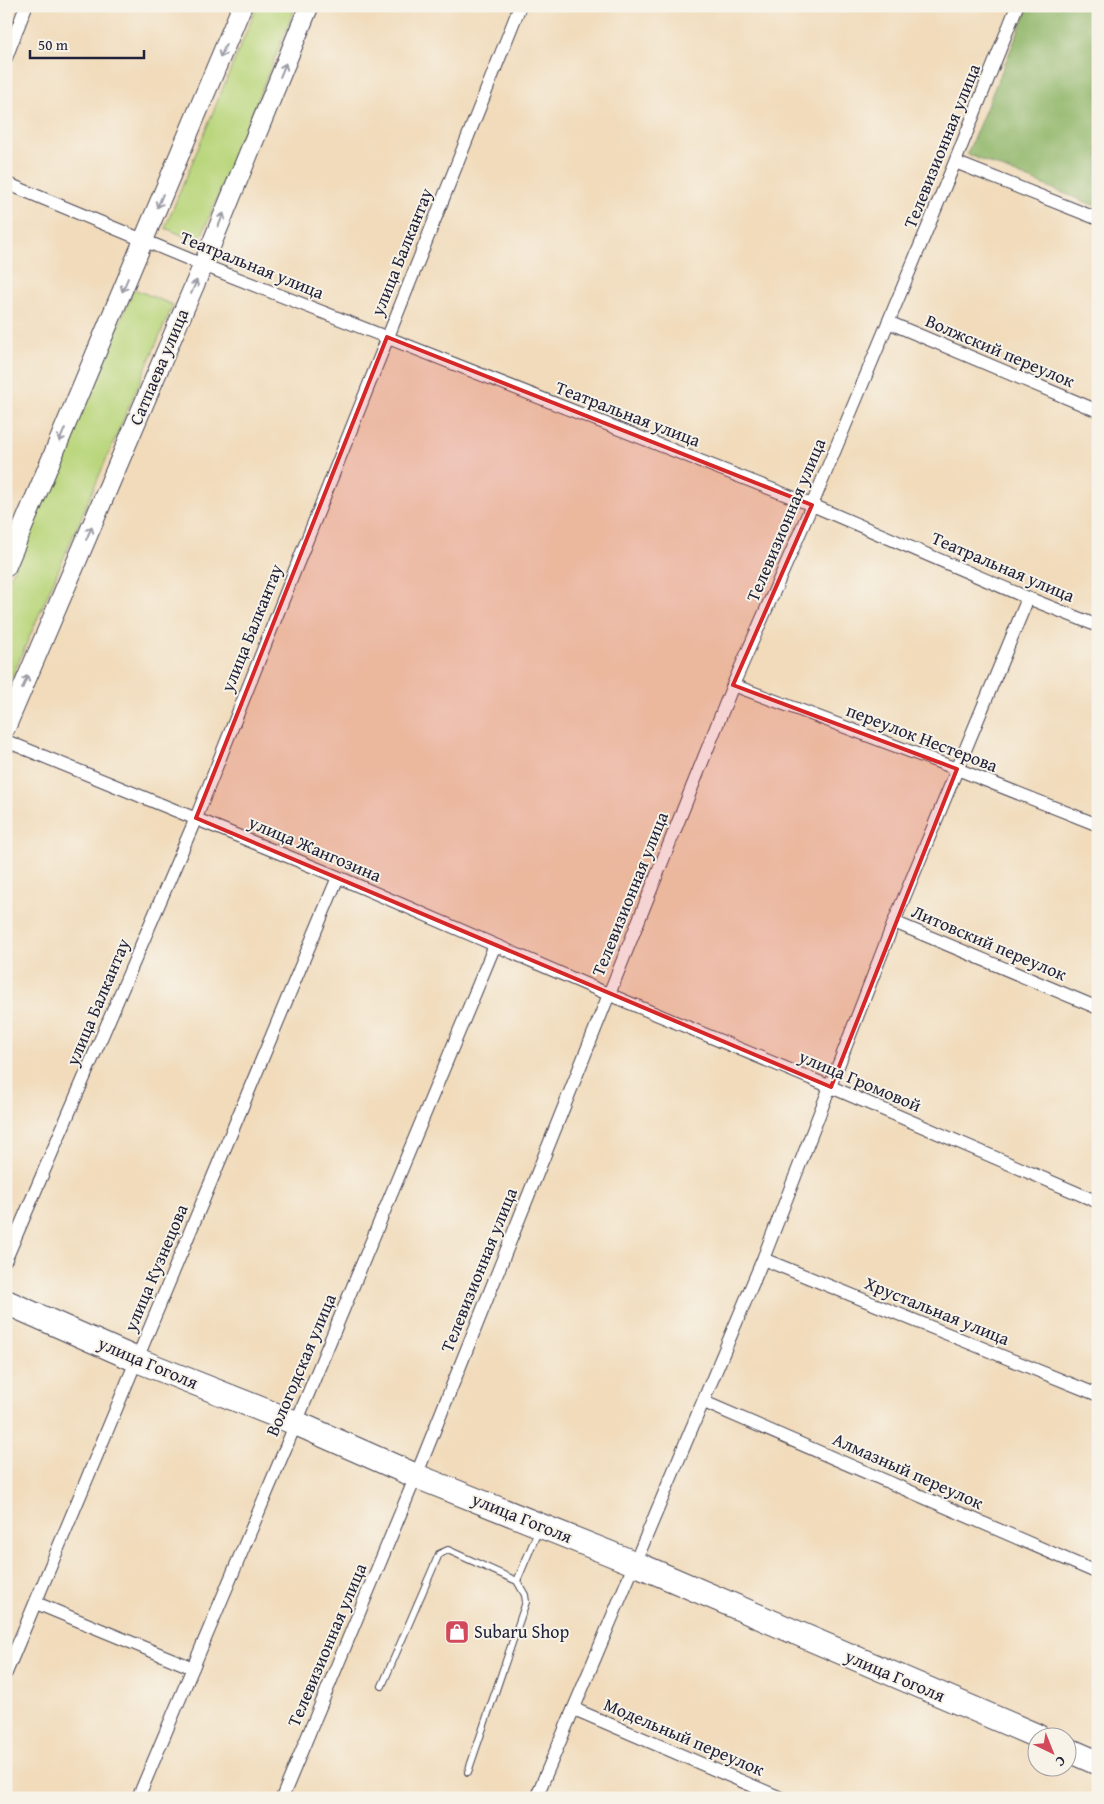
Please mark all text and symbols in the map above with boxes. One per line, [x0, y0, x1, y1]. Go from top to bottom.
scale bar [30, 28, 144, 60]
text: 50 m [38, 34, 69, 55]
one-way arrow [218, 43, 227, 58]
street label: Телевизионная улица [896, 59, 987, 232]
one-way arrow [279, 63, 288, 78]
street label: улица Балкантау [363, 184, 440, 321]
one-way arrow [155, 193, 164, 208]
one-way arrow [217, 213, 227, 228]
street label: Театральная улица [176, 223, 329, 306]
one-way arrow [120, 277, 129, 292]
one-way arrow [189, 280, 199, 295]
street label: Сатпаева улица [122, 304, 195, 429]
street label: Волжский переулок [921, 307, 1079, 394]
street label: Театральная улица [552, 373, 705, 454]
one-way arrow [57, 427, 67, 442]
street label: Телевизионная улица [739, 434, 832, 606]
street label: Театральная улица [927, 524, 1079, 609]
one-way arrow [85, 526, 94, 541]
street label: улица Балкантау [213, 560, 290, 697]
one-way arrow [21, 675, 31, 690]
street label: переулок Нестерова [843, 696, 1002, 779]
street label: Телевизионная улица [584, 807, 675, 980]
street label: улица Жангозина [244, 808, 386, 889]
street label: Литовский переулок [908, 898, 1071, 988]
street label: улица Балкантау [58, 934, 137, 1071]
street label: улица Громовой [794, 1042, 926, 1119]
street label: Телевизионная улица [433, 1183, 524, 1356]
street label: улица Кузнецова [116, 1199, 195, 1337]
street label: Хрустальная улица [861, 1269, 1014, 1352]
street label: Вологодская улица [258, 1289, 343, 1440]
street label: улица Гоголя [93, 1329, 202, 1396]
street label: Алмазный переулок [829, 1425, 988, 1516]
street label: улица Гоголя [467, 1485, 577, 1550]
street label: Телевизионная улица [280, 1559, 373, 1731]
place label: Subaru Shop [474, 1618, 570, 1645]
shop icon: Subaru Shop [444, 1619, 470, 1645]
street label: улица Гоголя [840, 1642, 949, 1709]
street label: Модельный переулок [600, 1690, 769, 1783]
north arrow [1026, 1726, 1076, 1776]
text: С [1051, 1751, 1071, 1772]

